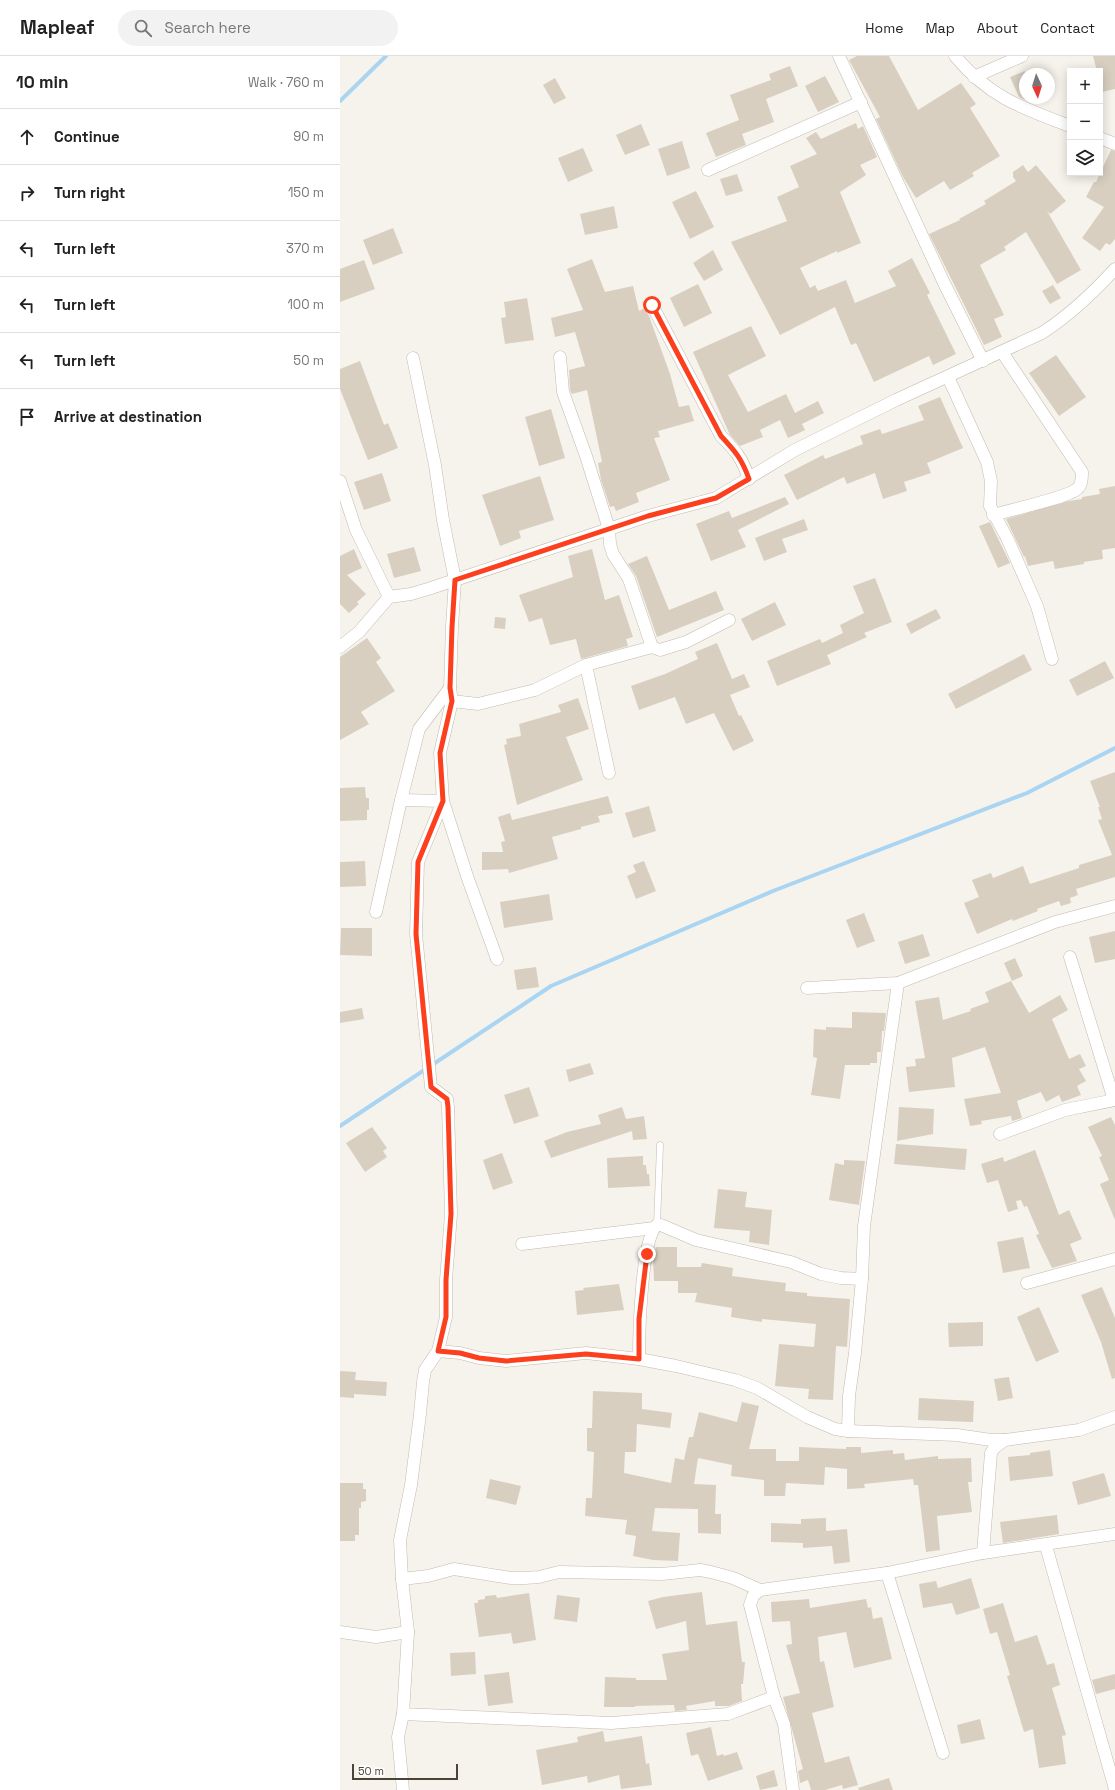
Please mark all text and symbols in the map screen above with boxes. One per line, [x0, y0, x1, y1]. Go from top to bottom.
search box [118, 10, 398, 46]
text: Mapleaf [20, 15, 94, 40]
icon: search [132, 17, 154, 39]
text: Search here [164, 18, 251, 37]
text: Home [865, 19, 903, 37]
text: Map [925, 19, 955, 37]
text: About [977, 19, 1018, 37]
text: Contact [1040, 19, 1095, 37]
north arrow [1019, 68, 1055, 104]
map controls [1067, 68, 1103, 176]
button: + [1067, 68, 1103, 104]
text: 10 min [16, 71, 69, 93]
text: Walk · 760 m [248, 74, 324, 91]
button: − [1067, 104, 1103, 140]
icon: ahead [16, 126, 38, 148]
text: Continue [54, 127, 120, 146]
text: 90 m [293, 128, 324, 145]
button: layers [1067, 140, 1103, 176]
icon: right [16, 182, 38, 204]
text: Turn right [54, 183, 125, 202]
text: 150 m [288, 184, 324, 201]
icon: left [16, 238, 38, 260]
text: Turn left [54, 239, 116, 258]
text: 370 m [286, 240, 324, 257]
icon: left [16, 294, 38, 316]
text: Turn left [54, 295, 116, 314]
text: 100 m [287, 296, 324, 313]
route start [643, 296, 661, 314]
icon: left [16, 350, 38, 372]
text: Turn left [54, 351, 116, 370]
text: 50 m [293, 352, 324, 369]
icon: arrive [16, 406, 38, 428]
text: Arrive at destination [54, 407, 202, 426]
route end [638, 1245, 656, 1263]
scale bar [352, 1762, 458, 1781]
text: 50 m [358, 1764, 384, 1778]

